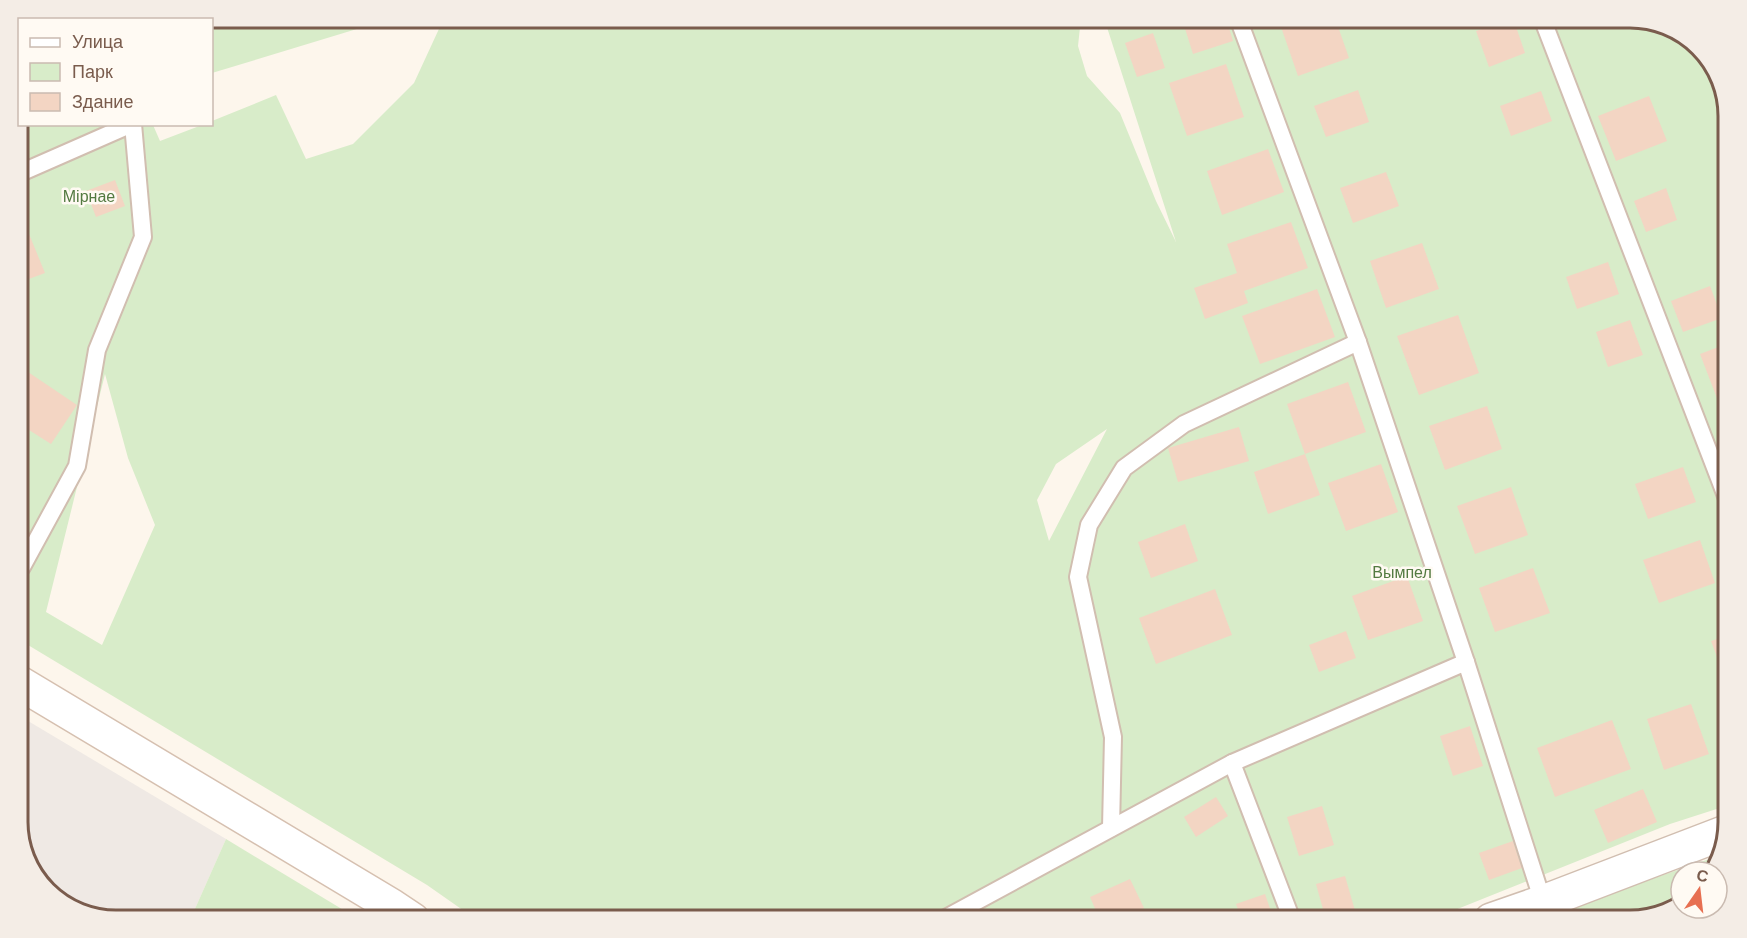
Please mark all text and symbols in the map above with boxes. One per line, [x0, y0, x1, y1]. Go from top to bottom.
legend [18, 18, 213, 126]
text: Улица [72, 30, 124, 54]
text: Парк [72, 60, 113, 84]
text: Здание [72, 90, 133, 114]
park label: Мірнае [63, 186, 115, 207]
park label: Вымпел [1372, 562, 1432, 583]
north arrow [1669, 860, 1729, 920]
text: С [1694, 864, 1711, 888]

